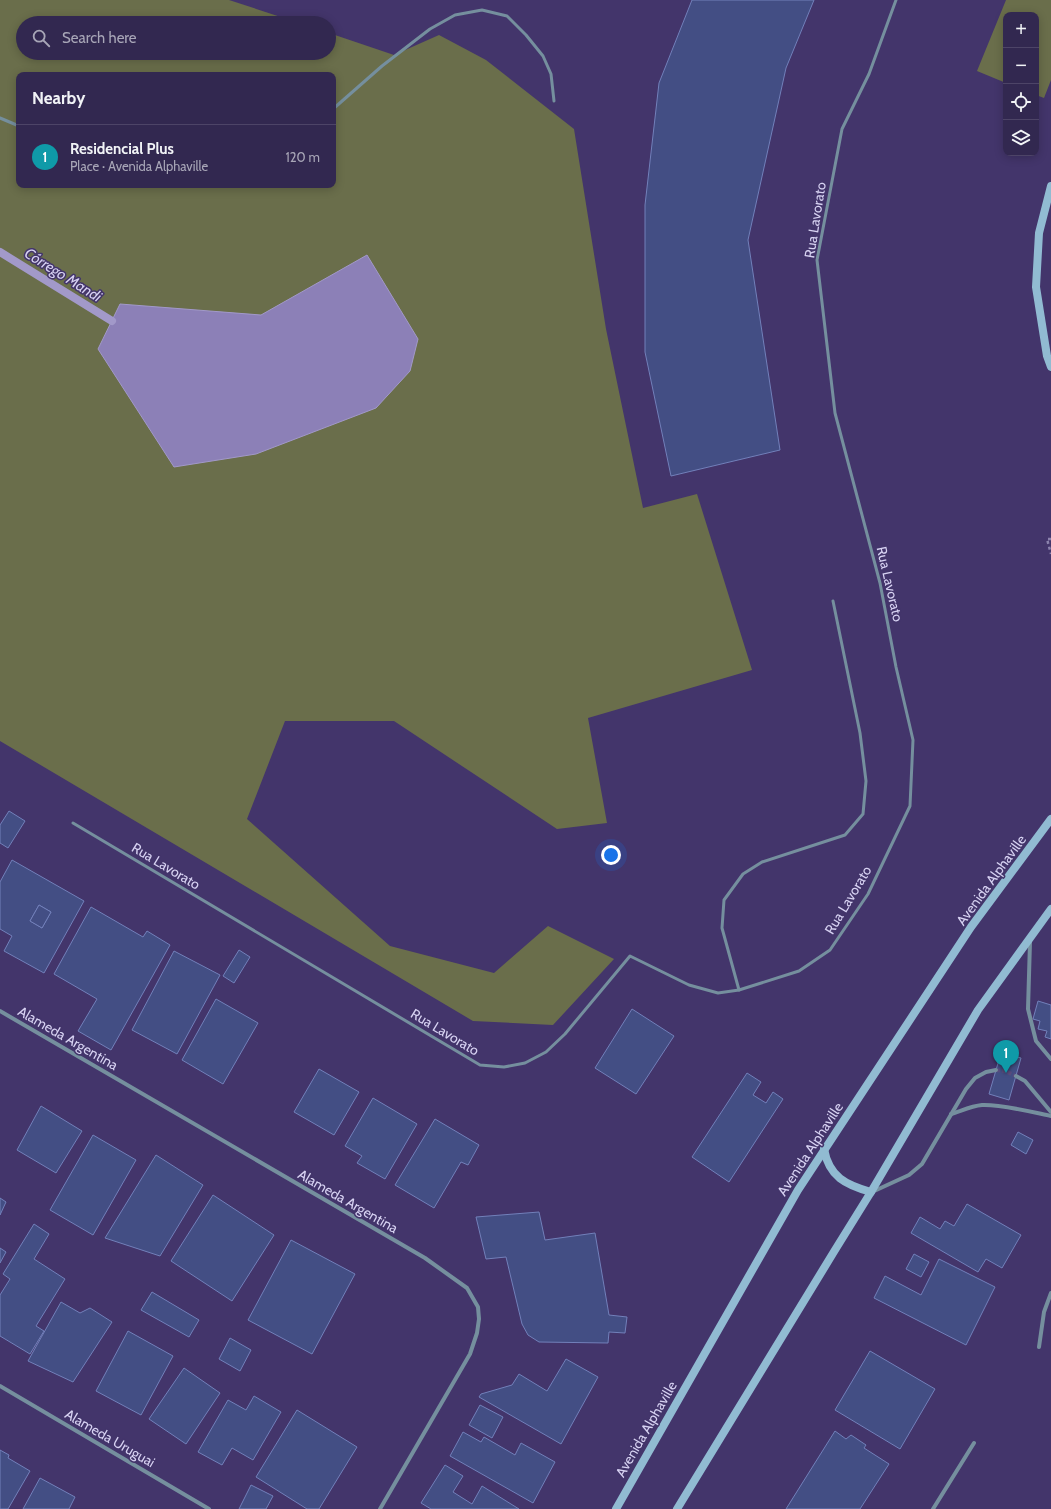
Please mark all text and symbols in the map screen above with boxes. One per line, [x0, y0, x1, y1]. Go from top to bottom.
map controls [1003, 12, 1039, 156]
button: + [1003, 12, 1039, 48]
search box [16, 16, 336, 60]
icon: search [30, 27, 52, 49]
text: Search here [62, 29, 137, 47]
button: − [1003, 48, 1039, 84]
button: locate [1003, 84, 1039, 120]
text: Nearby [32, 88, 85, 108]
button: layers [1003, 120, 1039, 156]
text: Residencial Plus [70, 140, 174, 158]
text: 1 [43, 149, 47, 165]
text: 120 m [286, 149, 320, 165]
text: Place · Avenida Alphaville [70, 158, 208, 174]
street label: Rua Lavorato [800, 180, 830, 259]
water label: Córrego Mandi [21, 244, 106, 306]
street label: Rua Lavorato [873, 545, 907, 624]
street label: Avenida Alphaville [952, 831, 1030, 929]
street label: Rua Lavorato [128, 839, 204, 894]
your location [601, 845, 621, 865]
street label: Rua Lavorato [821, 862, 876, 938]
street label: Alameda Argentina [15, 1002, 122, 1074]
street label: Rua Lavorato [407, 1005, 483, 1060]
pin: 1 [993, 1040, 1019, 1073]
street label: Avenida Alphaville [773, 1099, 847, 1199]
street label: Alameda Argentina [295, 1165, 402, 1237]
street label: Avenida Alphaville [611, 1378, 681, 1480]
street label: Alameda Uruguai [62, 1405, 158, 1471]

